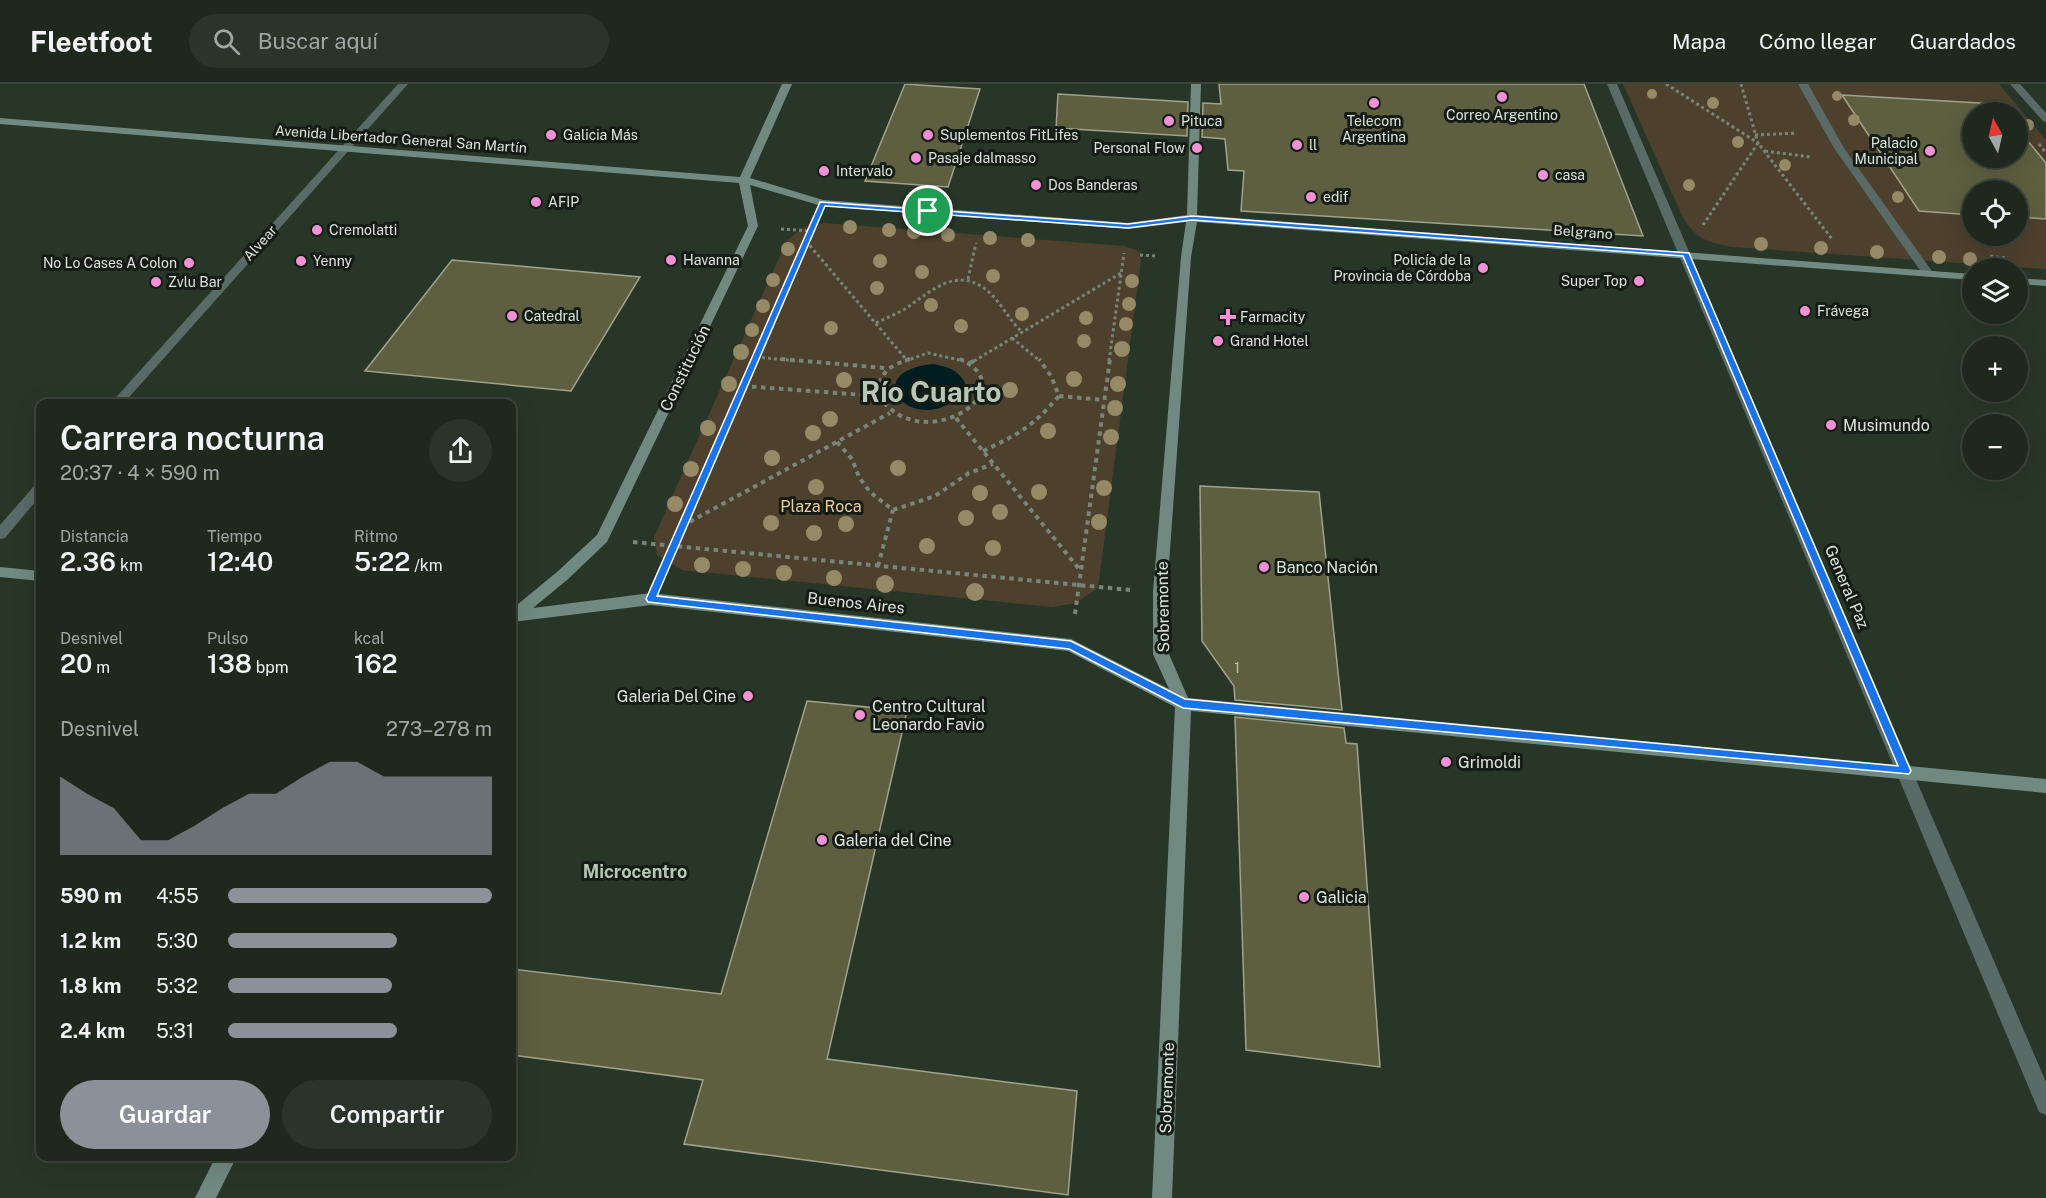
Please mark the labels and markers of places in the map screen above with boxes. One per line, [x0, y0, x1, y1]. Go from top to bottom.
marker: Correo Argentino [1495, 90, 1509, 104]
marker: Telecom Argentina [1367, 96, 1381, 110]
place label: Correo Argentino [1446, 107, 1558, 123]
place label: Pituca [1181, 113, 1222, 129]
place label: Telecom Argentina [1342, 113, 1406, 145]
marker: Pituca [1162, 114, 1176, 128]
place label: Galicia Más [563, 127, 638, 143]
place label: Suplementos FitLifes [940, 127, 1078, 143]
marker: Galicia Más [544, 128, 558, 142]
marker: Suplementos FitLifes [921, 128, 935, 142]
place label: Palacio Municipal [1855, 135, 1918, 167]
place label: ll [1309, 137, 1317, 153]
marker: ll [1290, 138, 1304, 152]
place label: Personal Flow [1093, 140, 1185, 156]
marker: Personal Flow [1190, 141, 1204, 155]
marker: Palacio Municipal [1923, 144, 1937, 158]
place label: Pasaje dalmasso [928, 150, 1036, 166]
marker: Pasaje dalmasso [909, 151, 923, 165]
place label: Intervalo [836, 163, 893, 179]
marker: Intervalo [817, 164, 831, 178]
place label: casa [1555, 167, 1585, 183]
marker: casa [1536, 168, 1550, 182]
place label: Dos Banderas [1048, 177, 1137, 193]
marker: Dos Banderas [1029, 178, 1043, 192]
pin [902, 185, 953, 236]
place label: edif [1323, 189, 1349, 205]
marker: edif [1304, 190, 1318, 204]
place label: AFIP [548, 194, 579, 210]
marker: AFIP [529, 195, 543, 209]
place label: Cremolatti [329, 222, 397, 238]
marker: Cremolatti [310, 223, 324, 237]
place label: Havanna [683, 252, 740, 268]
place label: Policía de la Provincia de Córdoba [1334, 252, 1471, 284]
place label: Yenny [313, 253, 352, 269]
marker: Havanna [664, 253, 678, 267]
marker: Yenny [294, 254, 308, 268]
place label: No Lo Cases A Colon [43, 255, 177, 271]
marker: No Lo Cases A Colon [182, 256, 196, 270]
marker: Policía de la Provincia de Córdoba [1476, 261, 1490, 275]
place label: Super Top [1561, 273, 1627, 289]
place label: Zvlu Bar [168, 274, 222, 290]
marker: Super Top [1632, 274, 1646, 288]
marker: Zvlu Bar [149, 275, 163, 289]
place label: Frávega [1817, 303, 1869, 319]
marker: Frávega [1798, 304, 1812, 318]
place label: Catedral [524, 308, 580, 324]
marker: Catedral [505, 309, 519, 323]
place label: Farmacity [1240, 309, 1306, 325]
marker: Farmacity [1221, 310, 1235, 324]
place label: Grand Hotel [1230, 333, 1309, 349]
marker: Grand Hotel [1211, 334, 1225, 348]
place label: Musimundo [1843, 416, 1930, 435]
marker: Musimundo [1824, 418, 1838, 432]
place label: Banco Nación [1276, 558, 1378, 577]
marker: Banco Nación [1257, 560, 1271, 574]
place label: Galeria Del Cine [617, 687, 736, 706]
marker: Galeria Del Cine [741, 689, 755, 703]
place label: Centro Cultural Leonardo Favio [872, 697, 986, 734]
marker: Centro Cultural Leonardo Favio [853, 708, 867, 722]
place label: Grimoldi [1458, 753, 1521, 772]
marker: Grimoldi [1439, 755, 1453, 769]
place label: Galeria del Cine [834, 831, 952, 850]
marker: Galeria del Cine [815, 833, 829, 847]
place label: Galicia [1316, 888, 1367, 907]
marker: Galicia [1297, 890, 1311, 904]

